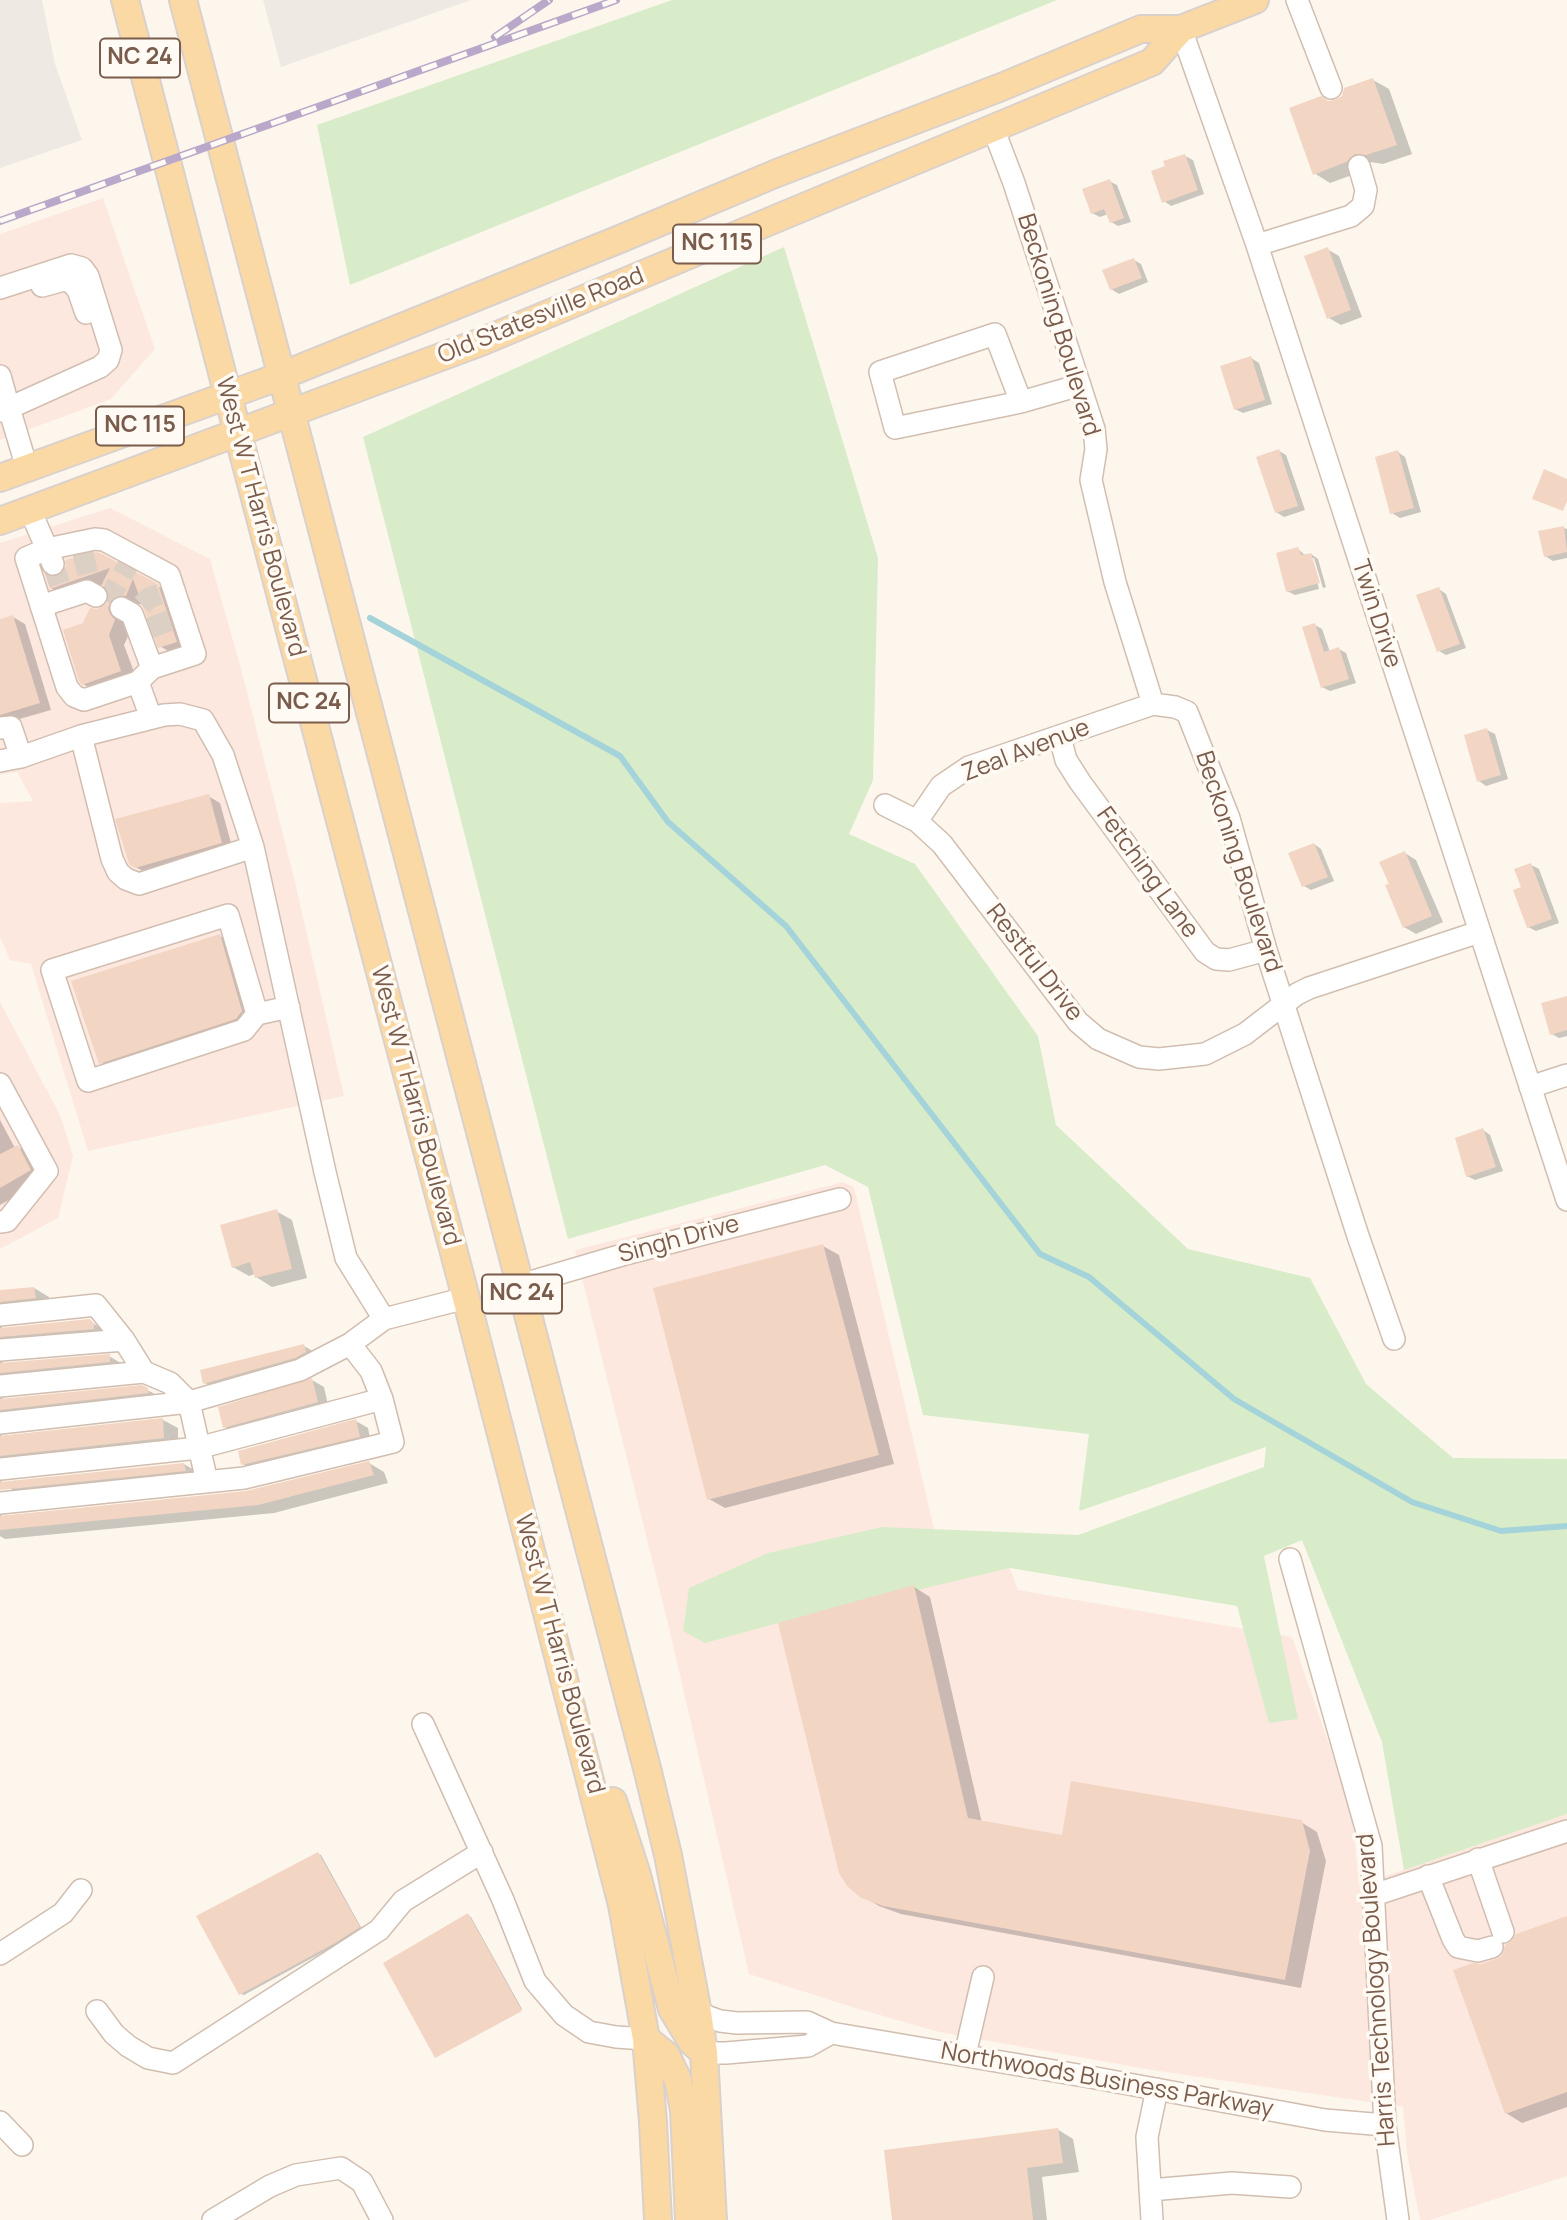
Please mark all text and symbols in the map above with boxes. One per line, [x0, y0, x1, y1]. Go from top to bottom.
road number: NC 24 [100, 39, 180, 78]
street label: Beckoning Boulevard [1010, 210, 1106, 440]
road number: NC 115 [673, 224, 761, 264]
street label: Old Statesville Road [434, 261, 648, 371]
street label: West W T Harris Boulevard [209, 374, 311, 660]
road number: NC 115 [96, 406, 184, 446]
street label: Twin Drive [1345, 556, 1407, 672]
road number: NC 24 [269, 684, 349, 722]
street label: Zeal Avenue [958, 713, 1094, 789]
street label: Beckoning Boulevard [1189, 748, 1287, 976]
street label: Fetching Lane [1090, 802, 1204, 944]
street label: Restful Drive [979, 899, 1089, 1027]
street label: West W T Harris Boulevard [364, 963, 466, 1249]
street label: Singh Drive [615, 1210, 743, 1270]
road number: NC 24 [482, 1274, 562, 1314]
street label: West W T Harris Boulevard [508, 1511, 610, 1797]
street label: Harris Technology Boulevard [1352, 1833, 1402, 2147]
street label: Northwoods Business Parkway [938, 2038, 1276, 2124]

